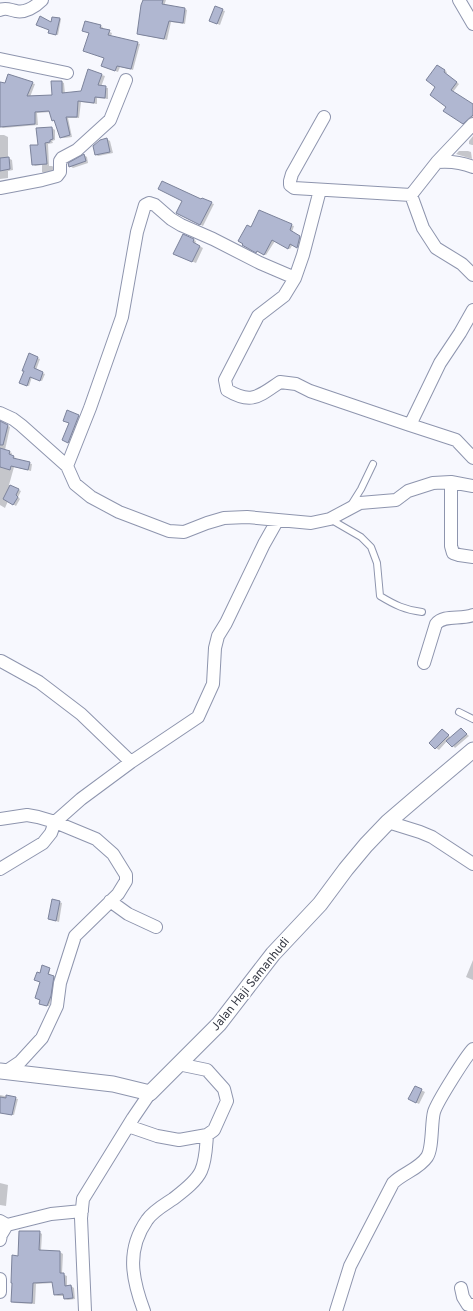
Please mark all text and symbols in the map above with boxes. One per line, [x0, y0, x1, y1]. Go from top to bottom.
street label: Jalan Haji Samanhudi [208, 935, 294, 1035]

